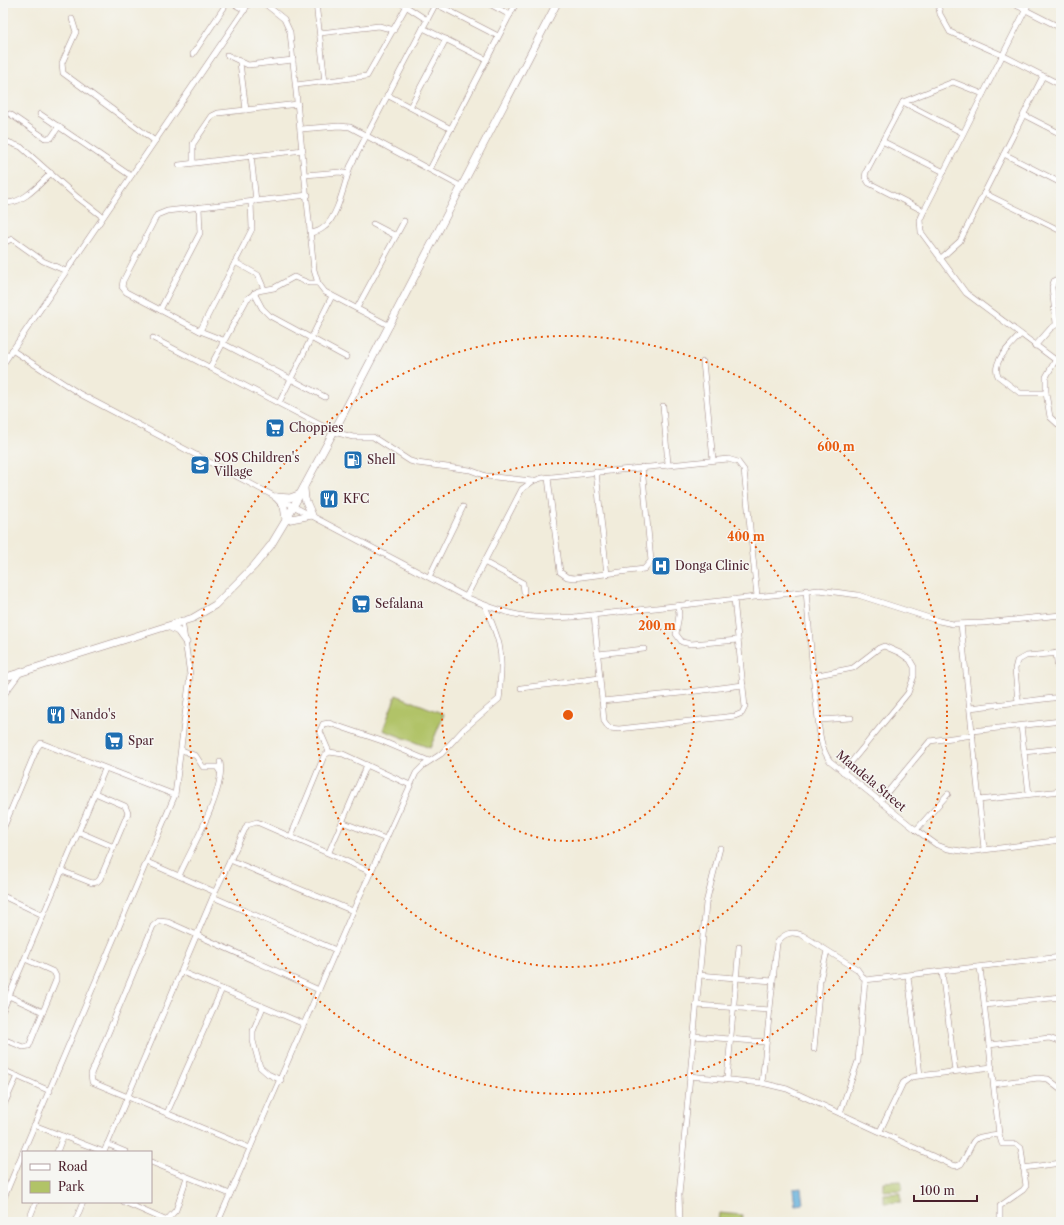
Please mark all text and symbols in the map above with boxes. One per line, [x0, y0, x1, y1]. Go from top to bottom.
supermarket icon: Choppies [264, 417, 286, 439]
place label: Choppies [289, 420, 344, 435]
text: 600 m [817, 439, 855, 454]
fuel station icon: Shell [342, 449, 364, 471]
place label: SOS Children's Village [213, 450, 300, 479]
place label: Shell [367, 452, 396, 467]
school or university icon: SOS Children's Village [189, 454, 211, 476]
restaurant icon: KFC [318, 488, 340, 510]
place label: KFC [343, 491, 369, 506]
text: 400 m [727, 529, 765, 544]
hospital icon: Donga Clinic [650, 555, 672, 577]
place label: Donga Clinic [675, 558, 749, 573]
supermarket icon: Sefalana [350, 593, 372, 615]
place label: Sefalana [375, 596, 424, 611]
text: 200 m [638, 618, 676, 633]
restaurant icon: Nando's [45, 704, 67, 726]
place label: Nando's [70, 707, 116, 722]
centre of rings [561, 708, 575, 722]
supermarket icon: Spar [103, 730, 125, 752]
place label: Spar [128, 733, 154, 748]
street label: Mandela Street [833, 747, 910, 815]
legend [22, 1151, 152, 1203]
text: Road [58, 1159, 88, 1174]
scale bar [914, 1177, 977, 1203]
text: Park [58, 1179, 85, 1194]
text: 100 m [920, 1183, 955, 1198]

